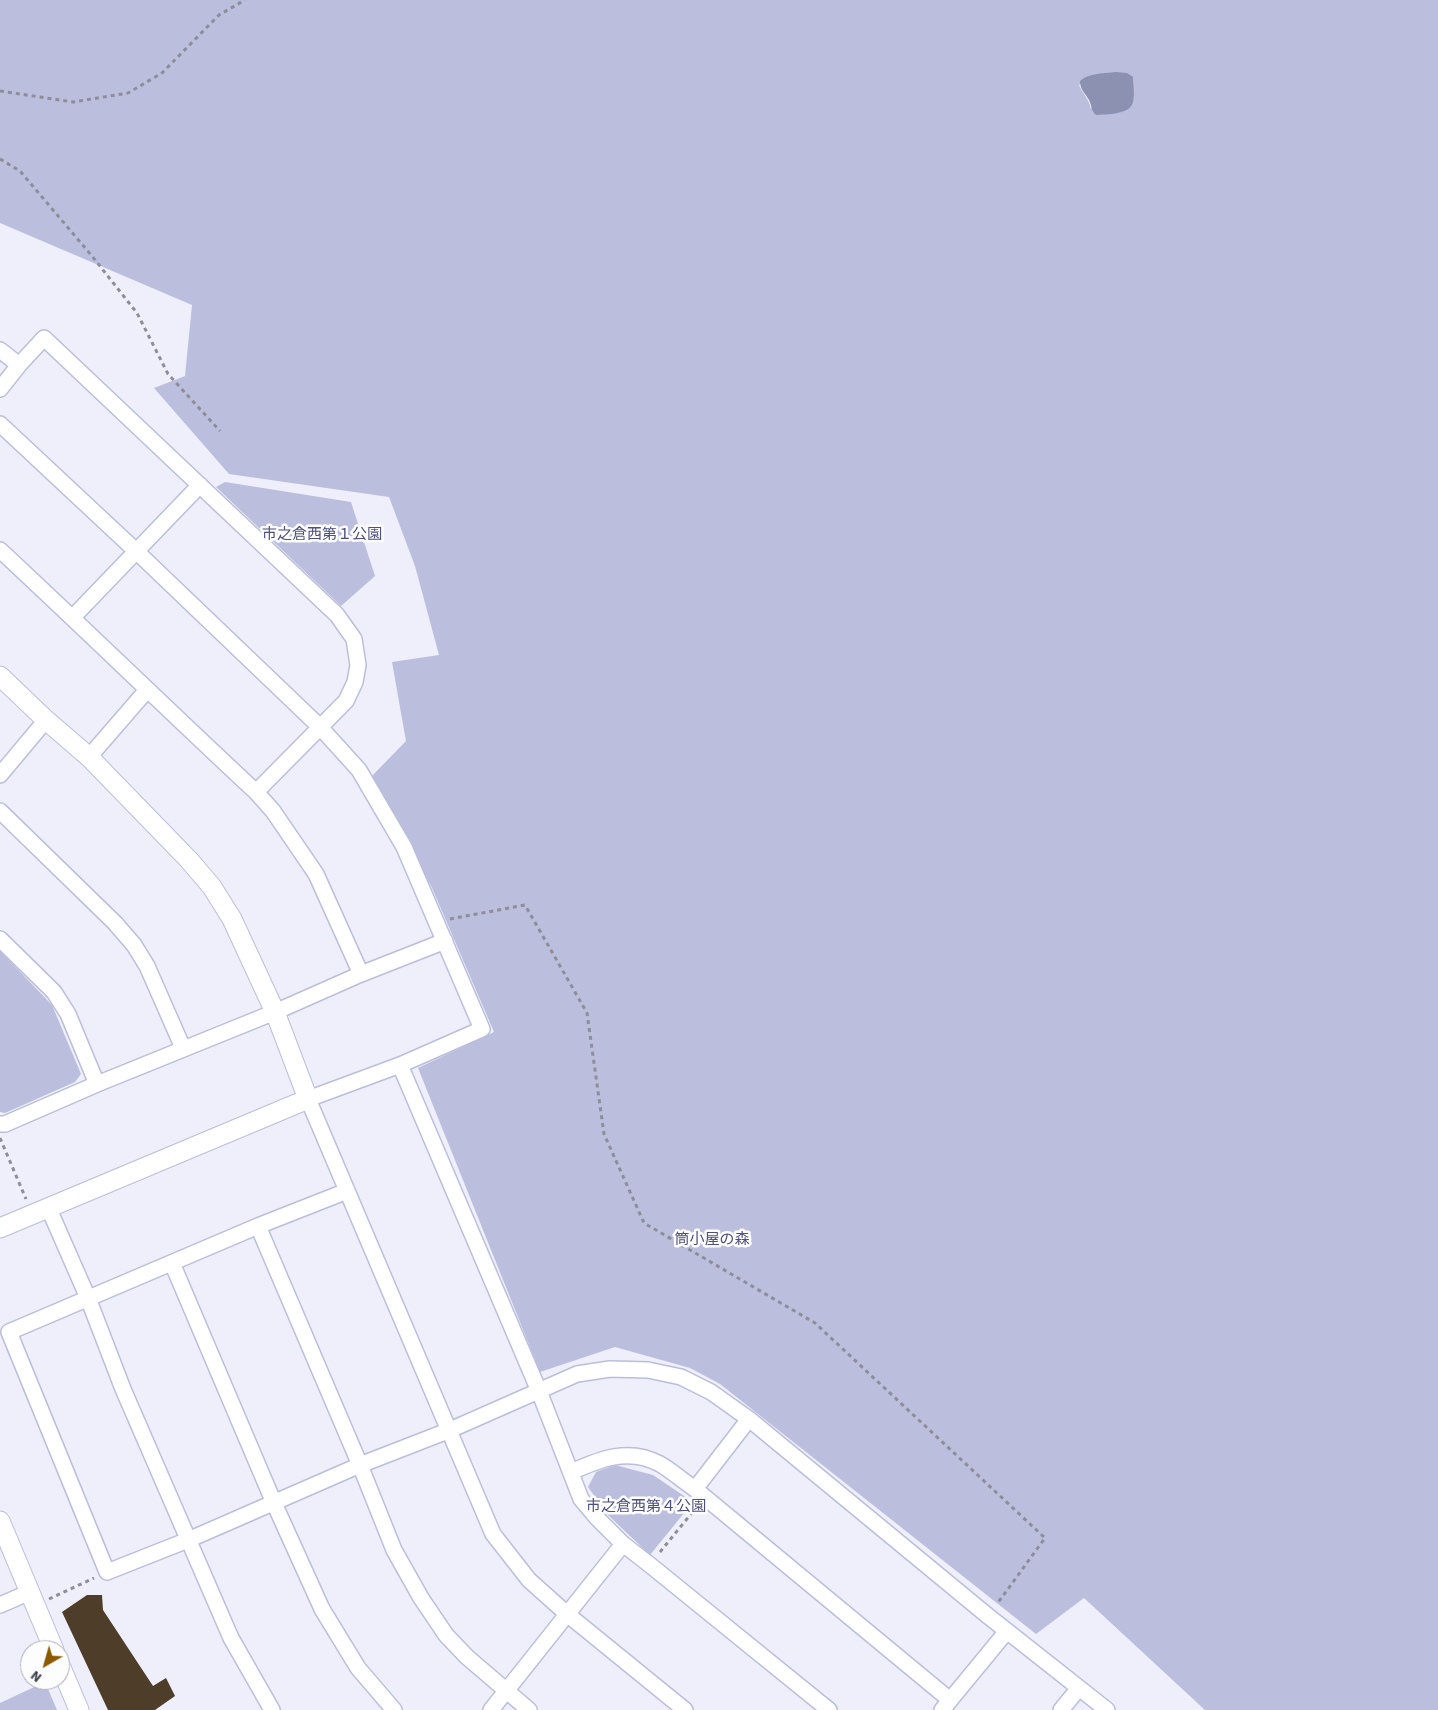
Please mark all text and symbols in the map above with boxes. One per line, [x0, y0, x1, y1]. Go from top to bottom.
park label: 市之倉西第１公園 [262, 527, 382, 545]
park label: 筒小屋の森 [675, 1232, 749, 1250]
park label: 市之倉西第４公園 [586, 1499, 706, 1517]
north arrow [20, 1640, 70, 1690]
text: N [27, 1665, 46, 1687]

